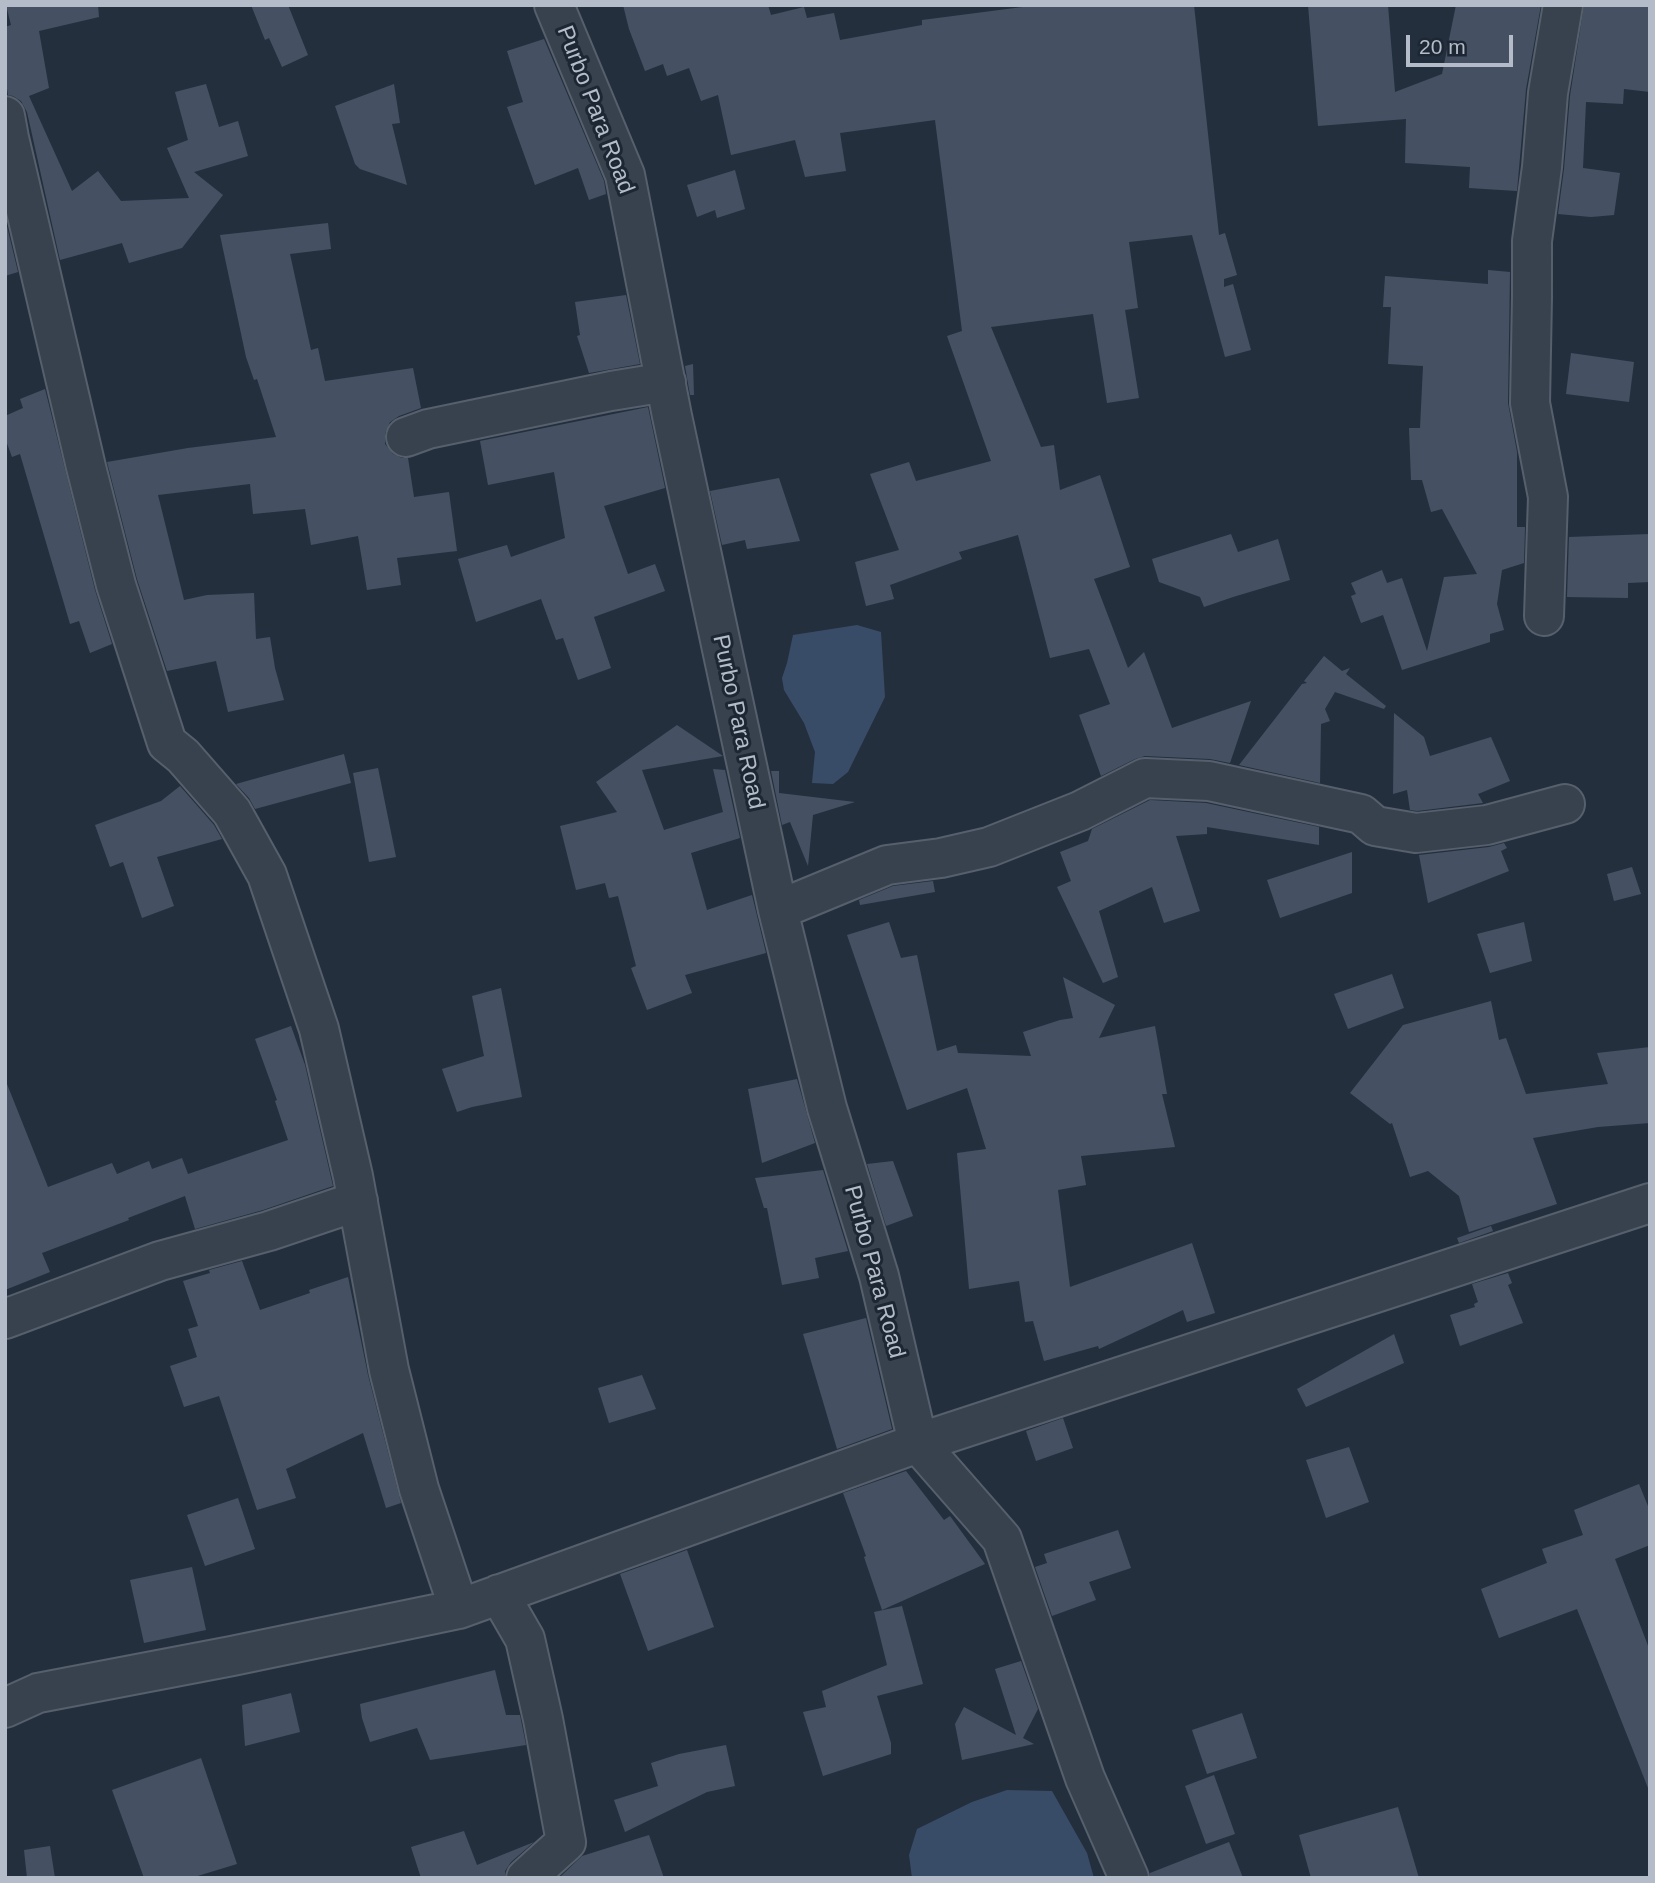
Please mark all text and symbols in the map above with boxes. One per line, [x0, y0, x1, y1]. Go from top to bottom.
scale bar [1410, 21, 1517, 65]
street label: Purbo Para Road [550, 22, 640, 198]
text: 20 m [1419, 35, 1466, 58]
street label: Purbo Para Road [706, 632, 770, 812]
street label: Purbo Para Road [838, 1183, 910, 1361]

